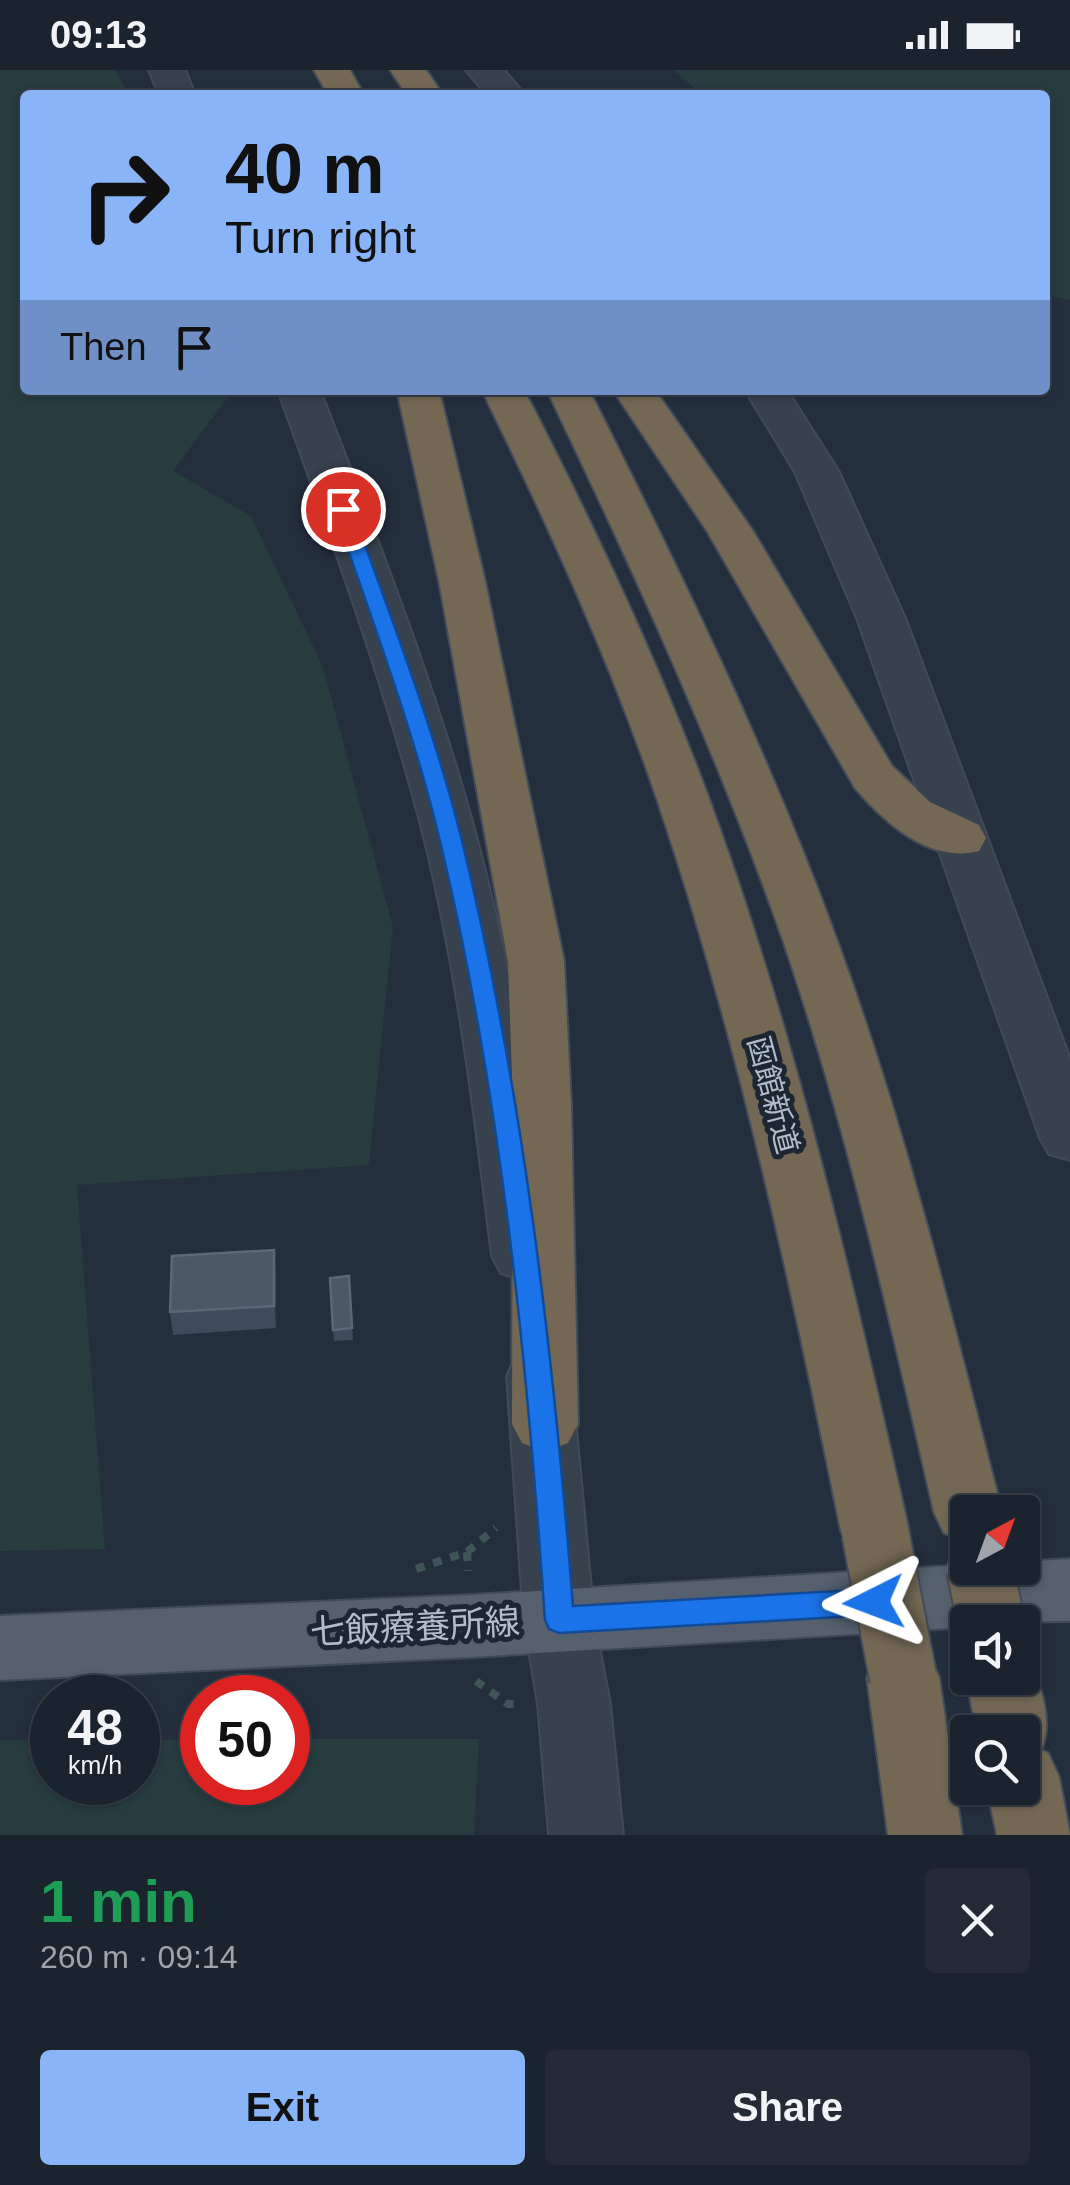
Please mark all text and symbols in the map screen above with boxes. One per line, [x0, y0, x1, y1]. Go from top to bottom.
text: 09:13 [50, 14, 147, 56]
icon: right [60, 130, 190, 260]
text: 40 m [225, 130, 385, 208]
text: Turn right [225, 212, 416, 263]
icon: arrive [167, 320, 222, 375]
text: Then [60, 326, 147, 368]
pin [301, 467, 386, 552]
icon: arrive [316, 482, 371, 537]
street label: 函館新道 [742, 1033, 805, 1157]
north arrow [950, 1495, 1040, 1585]
map controls [950, 1495, 1040, 1805]
position arrow [822, 1550, 926, 1654]
street label: 七飯療養所線 [309, 1602, 521, 1651]
button: sound [950, 1605, 1040, 1695]
speed limit sign: 50 [180, 1675, 310, 1805]
text: 48 [67, 1700, 123, 1756]
button: search [950, 1715, 1040, 1805]
text: km/h [68, 1751, 122, 1779]
text: 1 min [40, 1868, 197, 1935]
button: close [925, 1868, 1030, 1973]
text: 260 m · 09:14 [40, 1939, 237, 1975]
button: Exit [40, 2050, 525, 2165]
button: Share [545, 2050, 1030, 2165]

